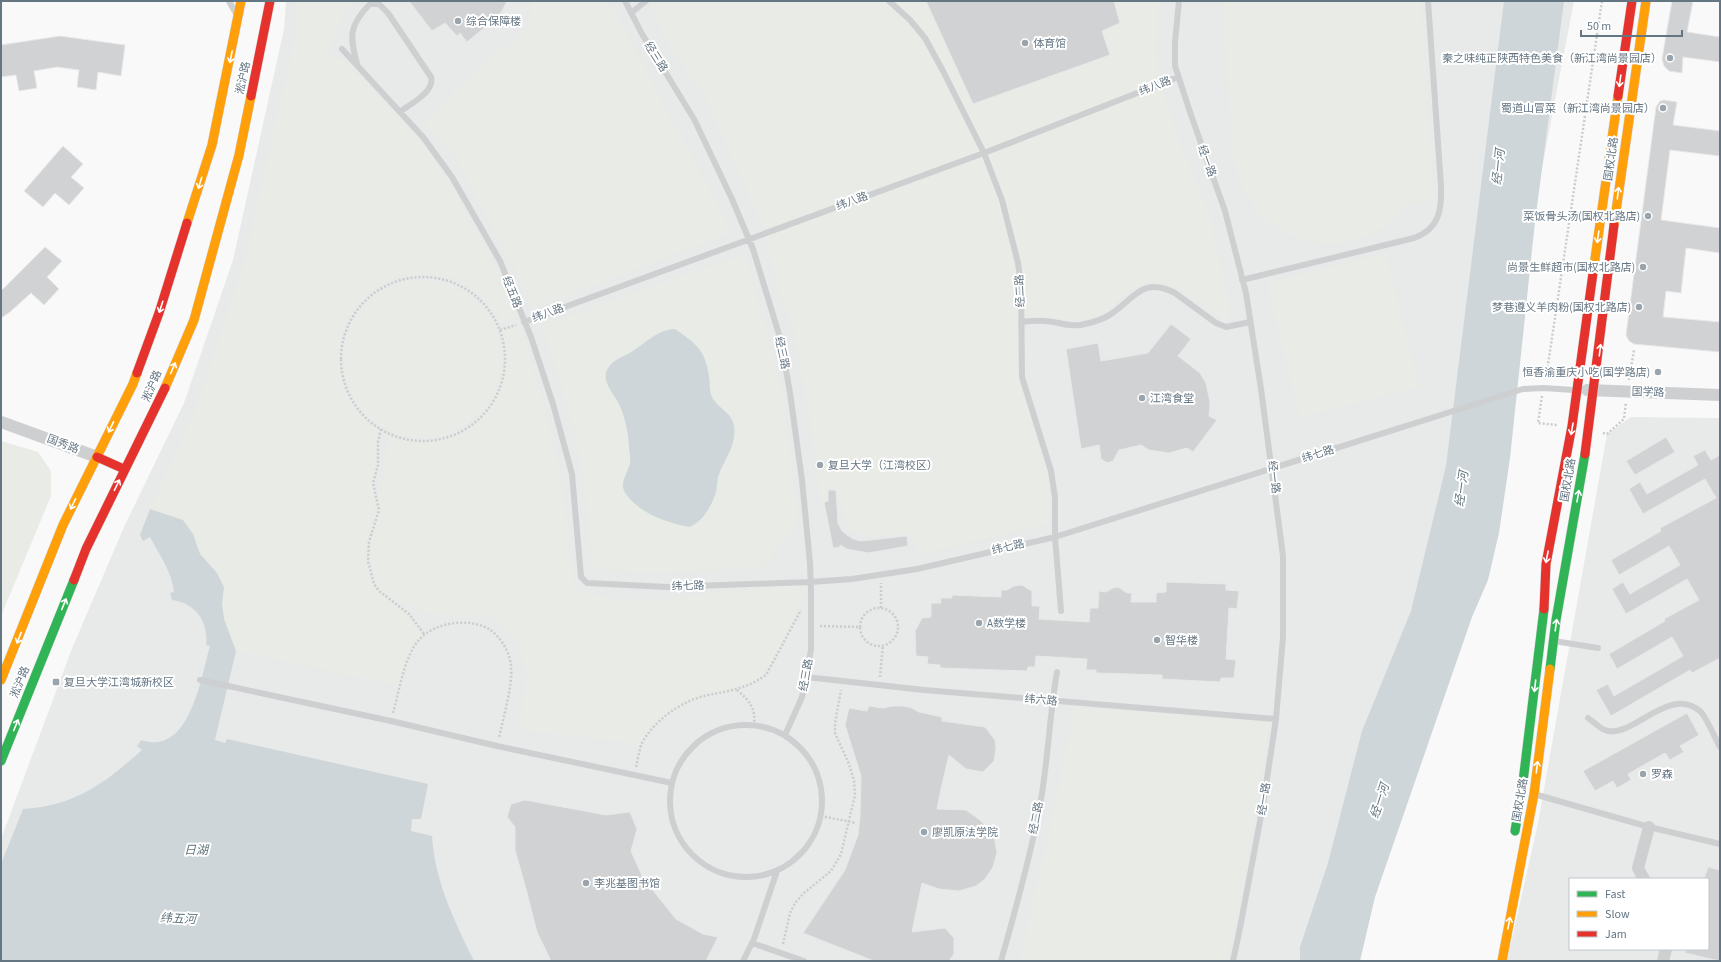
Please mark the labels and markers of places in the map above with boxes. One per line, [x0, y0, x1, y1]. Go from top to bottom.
place label: 综合保障楼 [466, 14, 521, 29]
marker: 综合保障楼 [453, 16, 463, 26]
place label: 体育馆 [1033, 36, 1066, 51]
marker: 体育馆 [1020, 38, 1030, 48]
place label: 秦之味纯正陕西特色美食（新江湾尚景园店） [1442, 51, 1662, 66]
marker: 秦之味纯正陕西特色美食（新江湾尚景园店） [1665, 53, 1675, 63]
place label: 蜀道山冒菜（新江湾尚景园店） [1501, 101, 1655, 116]
marker: 蜀道山冒菜（新江湾尚景园店） [1658, 103, 1668, 113]
place label: 菜饭骨头汤(国权北路店) [1523, 209, 1640, 224]
marker: 菜饭骨头汤(国权北路店) [1643, 211, 1653, 221]
place label: 尚景生鲜超市(国权北路店) [1507, 260, 1635, 275]
marker: 尚景生鲜超市(国权北路店) [1638, 262, 1648, 272]
place label: 梦巷遵义羊肉粉(国权北路店) [1492, 300, 1631, 315]
marker: 梦巷遵义羊肉粉(国权北路店) [1634, 302, 1644, 312]
place label: 恒香渝重庆小吃(国学路店) [1522, 365, 1650, 380]
marker: 恒香渝重庆小吃(国学路店) [1653, 367, 1663, 377]
place label: 江湾食堂 [1150, 391, 1194, 406]
marker: 江湾食堂 [1137, 393, 1147, 403]
place label: 复旦大学（江湾校区） [828, 458, 938, 473]
marker: 复旦大学（江湾校区） [815, 460, 825, 470]
place label: A数学楼 [987, 616, 1026, 631]
marker: A数学楼 [974, 618, 984, 628]
place label: 智华楼 [1165, 633, 1198, 648]
marker: 智华楼 [1152, 635, 1162, 645]
place label: 复旦大学江湾城新校区 [64, 675, 174, 690]
marker: 复旦大学江湾城新校区 [51, 677, 61, 687]
place label: 罗森 [1651, 767, 1673, 782]
marker: 罗森 [1638, 769, 1648, 779]
place label: 廖凯原法学院 [932, 825, 998, 840]
marker: 廖凯原法学院 [919, 827, 929, 837]
place label: 李兆基图书馆 [594, 876, 660, 891]
marker: 李兆基图书馆 [581, 878, 591, 888]

